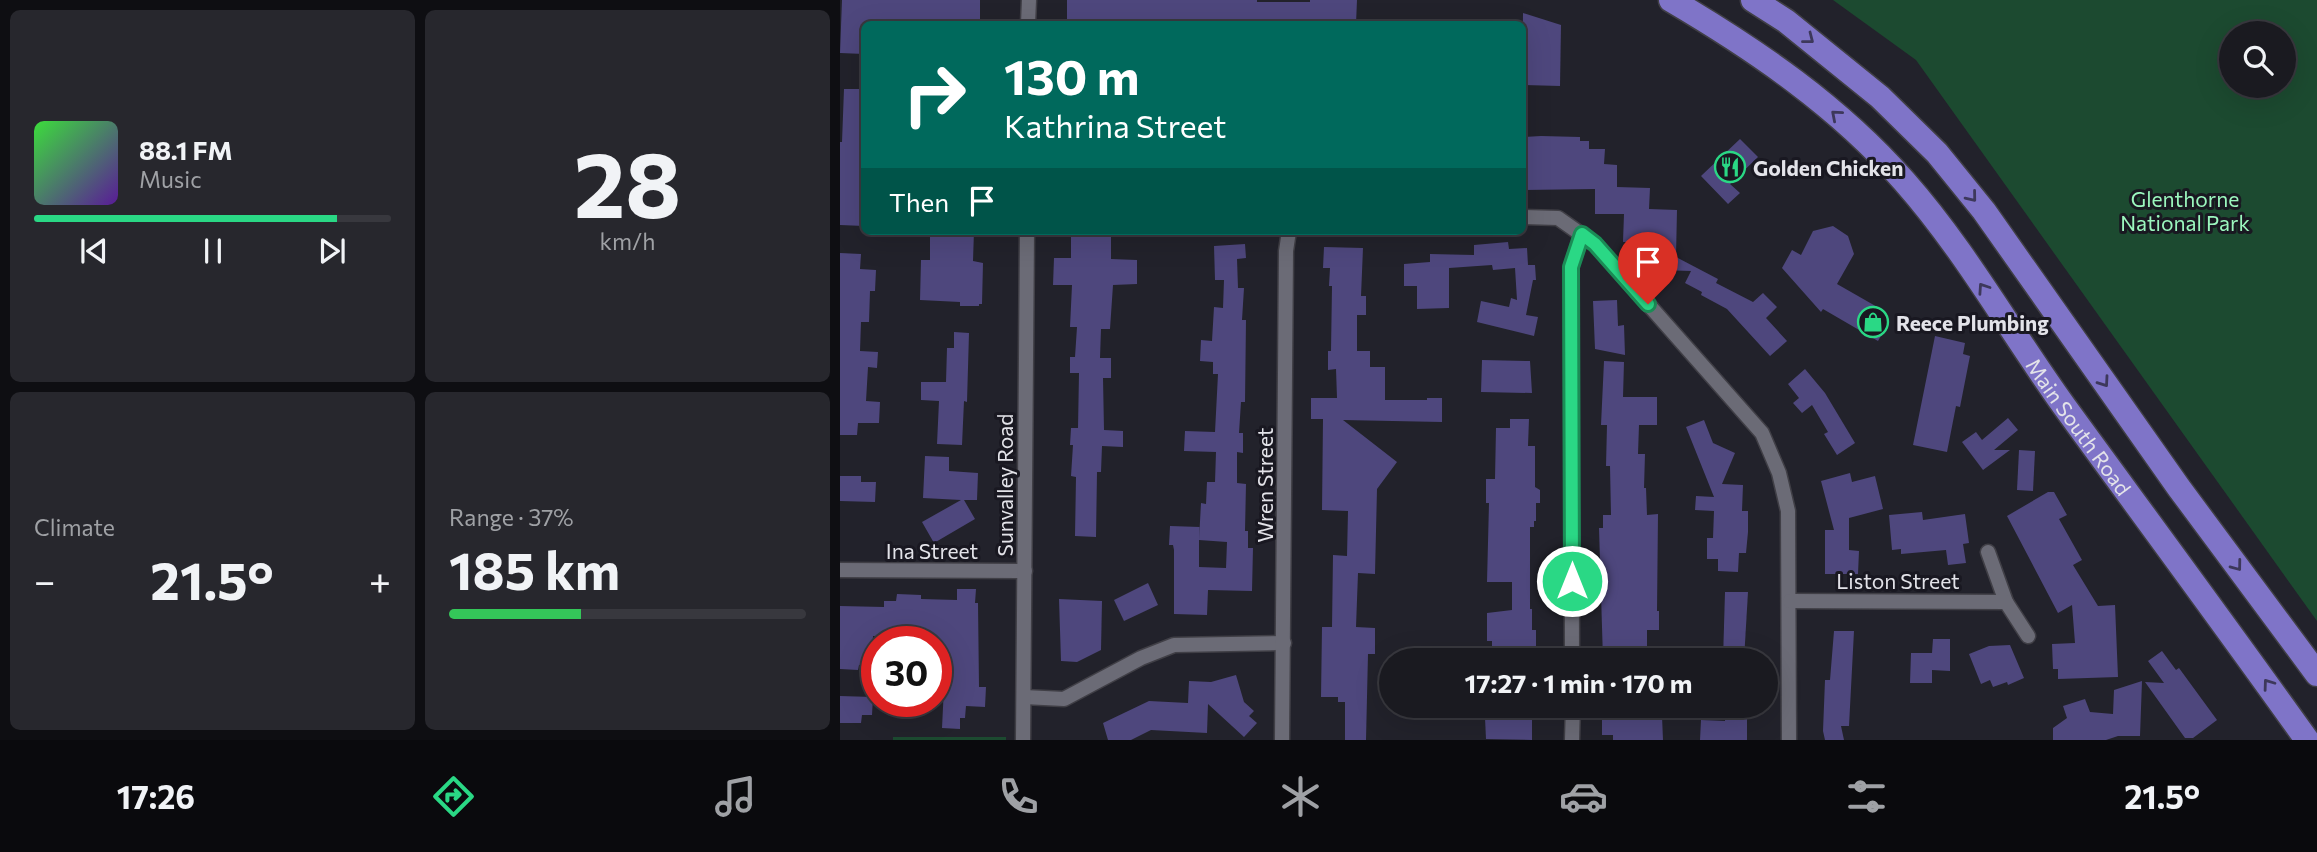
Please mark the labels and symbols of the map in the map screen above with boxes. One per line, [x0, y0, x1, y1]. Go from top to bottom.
one-way arrow [1801, 31, 1814, 43]
one-way arrow [1831, 111, 1844, 124]
restaurant icon: Golden Chicken [1713, 150, 1747, 184]
place label: Golden Chicken [1753, 155, 1903, 180]
park label: Glenthorne National Park [2120, 186, 2250, 235]
one-way arrow [1963, 189, 1976, 201]
pin [1618, 232, 1678, 304]
one-way arrow [1979, 283, 1991, 296]
shop icon: Reece Plumbing [1856, 305, 1890, 339]
place label: Reece Plumbing [1896, 310, 2049, 335]
street label: Main South Road [2022, 353, 2137, 500]
one-way arrow [2096, 374, 2108, 387]
street label: Sunvalley Road [992, 414, 1017, 556]
street label: Wren Street [1252, 428, 1277, 542]
street label: Ina Street [886, 538, 978, 563]
position arrow [1535, 544, 1609, 618]
one-way arrow [2229, 559, 2241, 571]
street label: Liston Street [1836, 568, 1960, 593]
speed limit sign: 30 [861, 626, 952, 717]
one-way arrow [2263, 680, 2276, 692]

